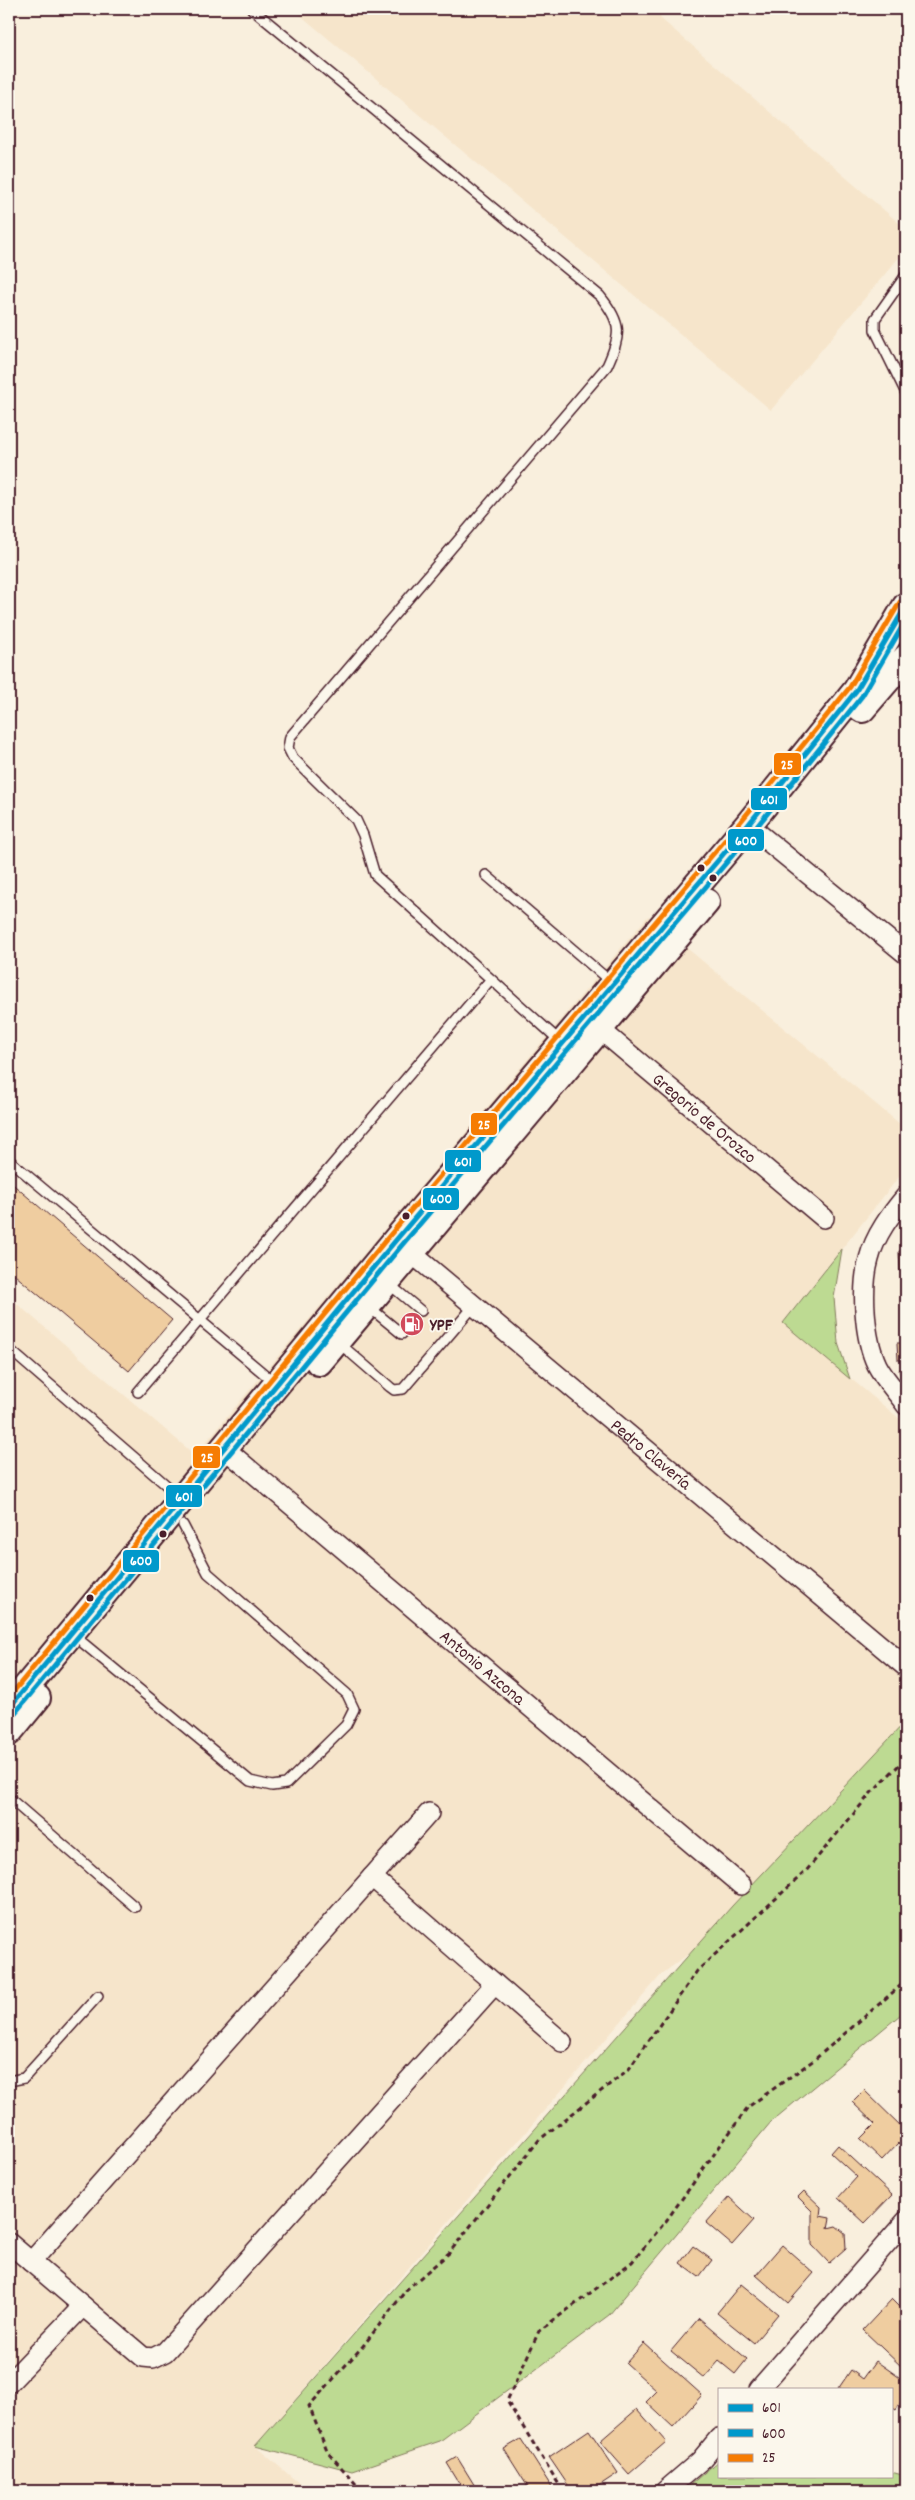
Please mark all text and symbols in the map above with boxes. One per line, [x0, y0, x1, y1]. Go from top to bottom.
line badge: 25 [773, 752, 802, 776]
text: 25 [781, 756, 794, 776]
line badge: 601 [750, 787, 788, 811]
text: 601 [760, 791, 778, 811]
line badge: 600 [727, 828, 765, 852]
text: 600 [735, 832, 757, 852]
unlabelled marker [696, 863, 706, 873]
unlabelled marker [708, 873, 718, 883]
street label: Gregorio de Orozco [646, 1068, 761, 1171]
line badge: 25 [470, 1112, 498, 1136]
text: 25 [478, 1116, 491, 1136]
line badge: 601 [444, 1149, 482, 1173]
text: 601 [454, 1153, 472, 1173]
line badge: 600 [422, 1187, 460, 1211]
text: 600 [430, 1190, 452, 1210]
unlabelled marker [401, 1211, 411, 1221]
fuel station icon: YPF [399, 1311, 425, 1337]
place label: YPF [429, 1314, 454, 1339]
street label: Pedro Clavería [604, 1415, 696, 1498]
line badge: 25 [192, 1445, 221, 1469]
text: 25 [201, 1449, 214, 1469]
line badge: 601 [165, 1484, 203, 1508]
text: 601 [175, 1488, 193, 1508]
unlabelled marker [158, 1529, 168, 1539]
line badge: 600 [122, 1549, 160, 1573]
text: 600 [130, 1552, 152, 1572]
unlabelled marker [85, 1593, 95, 1603]
street label: Antonio Azcona [433, 1625, 530, 1713]
legend [718, 2388, 892, 2478]
text: 601 [762, 2398, 781, 2420]
text: 600 [762, 2424, 786, 2446]
text: 25 [762, 2448, 776, 2470]

